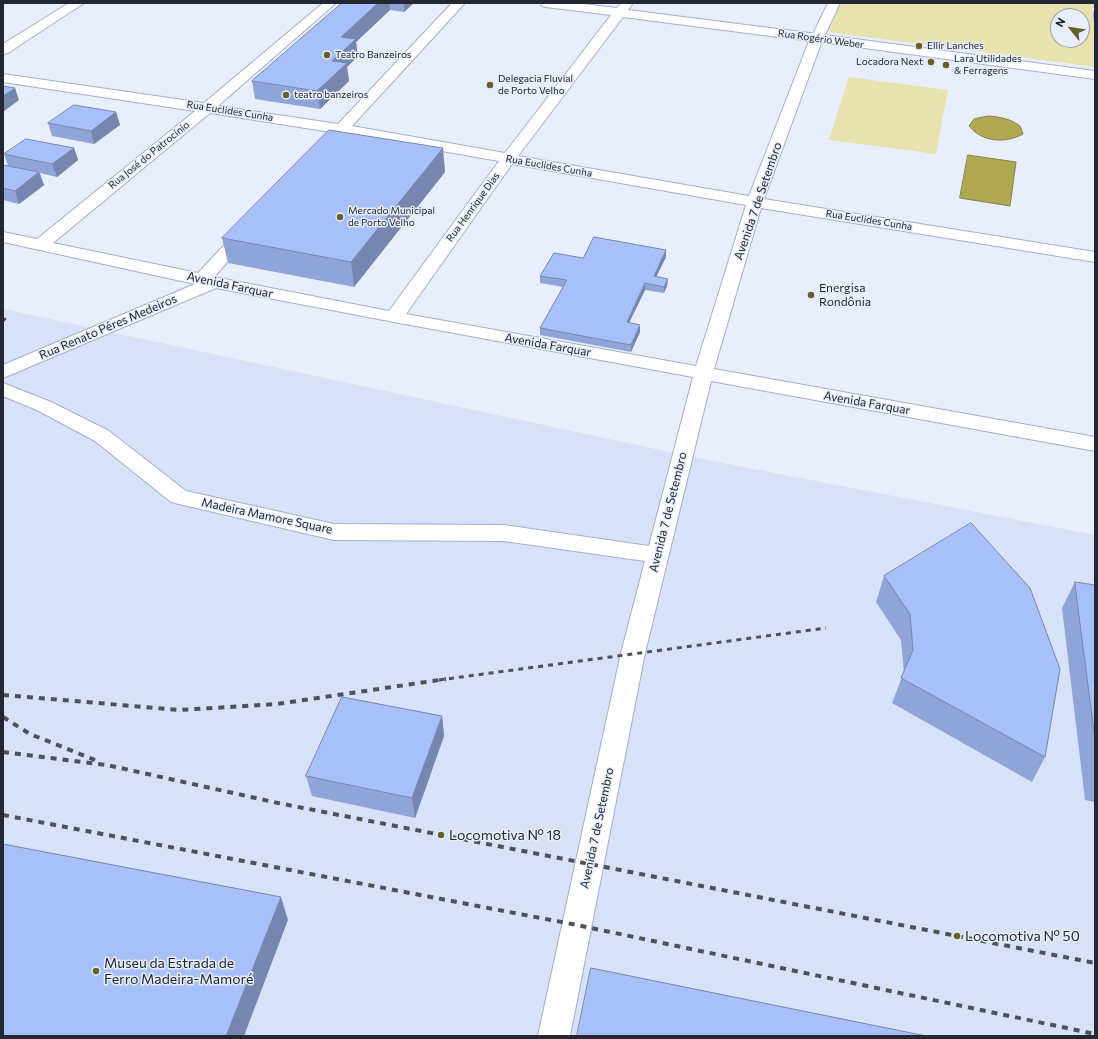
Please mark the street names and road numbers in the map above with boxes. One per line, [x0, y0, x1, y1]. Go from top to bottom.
street label: Rua Rogério Weber [777, 27, 865, 51]
street label: Rua Euclides Cunha [186, 98, 274, 124]
street label: Rua José do Patrocínio [106, 119, 192, 191]
street label: Avenida 7 de Setembro [731, 140, 785, 262]
street label: Rua Euclides Cunha [505, 152, 593, 180]
street label: Rua Henrique Dias [444, 170, 502, 244]
street label: Rua Euclides Cunha [825, 207, 913, 233]
street label: Avenida Farquar [186, 269, 274, 301]
street label: Rua Renato Péres Medeiros [37, 291, 179, 363]
street label: Avenida Farquar [503, 330, 593, 360]
street label: Avenida Farquar [822, 388, 912, 418]
street label: Avenida 7 de Setembro [646, 450, 690, 574]
street label: Madeira Mamore Square [200, 495, 334, 537]
street label: Avenida 7 de Setembro [577, 766, 617, 890]

